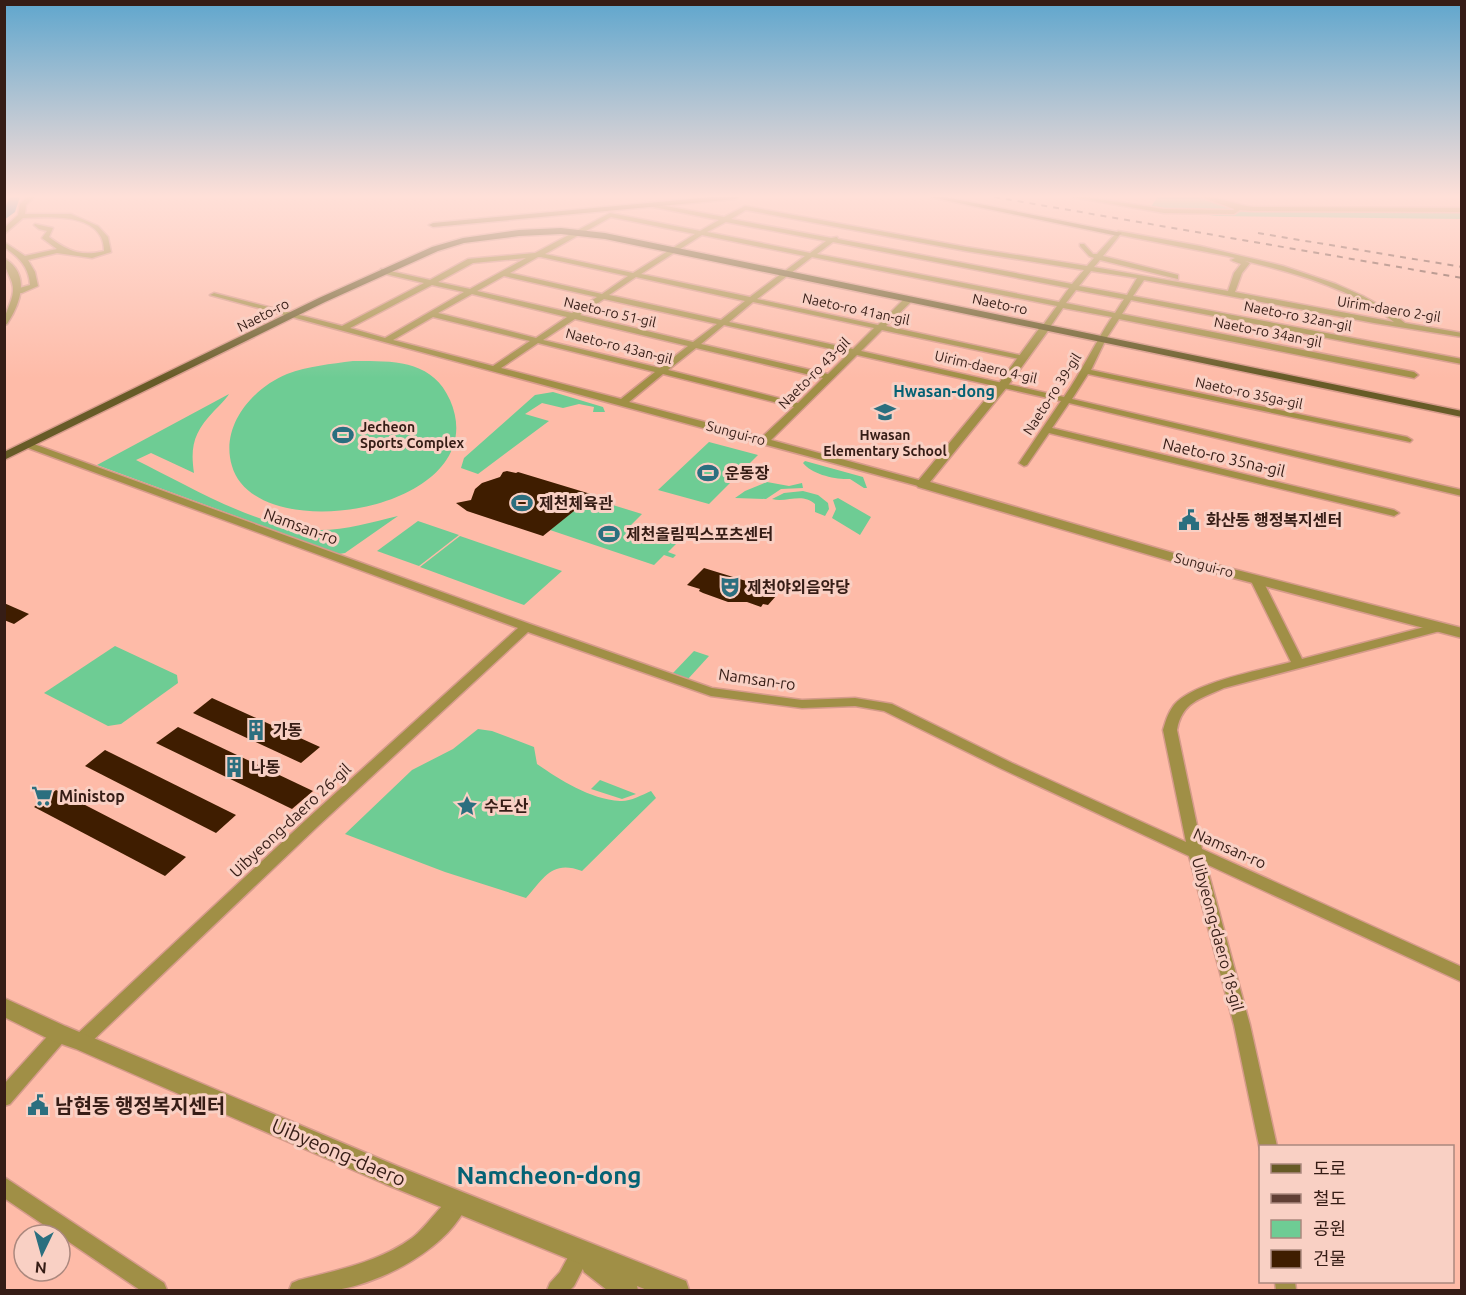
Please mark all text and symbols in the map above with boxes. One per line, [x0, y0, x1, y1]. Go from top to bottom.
street label: Naeto-ro 41an-gil [801, 290, 912, 328]
street label: Naeto-ro [971, 290, 1029, 318]
street label: Uirim-daero 2-gil [1336, 293, 1442, 325]
street label: Naeto-ro 51-gil [562, 294, 658, 330]
street label: Naeto-ro [234, 295, 292, 335]
street label: Naeto-ro 32an-gil [1243, 298, 1354, 334]
street label: Naeto-ro 34an-gil [1213, 314, 1324, 350]
street label: Naeto-ro 43an-gil [564, 325, 674, 367]
street label: Naeto-ro 43-gil [775, 334, 853, 412]
street label: Uirim-daero 4-gil [933, 347, 1039, 387]
street label: Naeto-ro 39-gil [1020, 350, 1085, 438]
street label: Naeto-ro 35ga-gil [1194, 374, 1305, 412]
district label: Hwasan-dong [893, 382, 995, 400]
school or university icon: Hwasan Elementary School [873, 400, 897, 424]
street label: Sungui-ro [705, 417, 767, 449]
place label: Jecheon Sports Complex [360, 419, 464, 451]
sports icon: Jecheon Sports Complex [331, 423, 355, 447]
place label: Hwasan Elementary School [823, 427, 947, 459]
street label: Naeto-ro 35na-gil [1161, 434, 1287, 480]
sports icon: 운동장 [696, 461, 720, 485]
place label: 운동장 [725, 464, 769, 482]
sports icon: 제천체육관 [510, 491, 534, 515]
place label: 제천체육관 [539, 494, 613, 512]
street label: Namsan-ro [261, 504, 341, 548]
public building icon: 화산동 행정복지센터 [1177, 508, 1201, 532]
place label: 화산동 행정복지센터 [1206, 511, 1342, 529]
sports icon: 제천올림픽스포츠센터 [597, 522, 621, 546]
place label: 제천올림픽스포츠센터 [626, 525, 773, 543]
street label: Sungui-ro [1173, 549, 1235, 581]
theatre icon: 제천야외음악당 [718, 575, 742, 599]
place label: 제천야외음악당 [747, 578, 850, 596]
street label: Namsan-ro [717, 665, 797, 693]
building icon: 가동 [244, 718, 268, 742]
place label: 가동 [273, 721, 302, 739]
building icon: 나동 [222, 755, 246, 779]
place label: 나동 [251, 758, 280, 776]
street label: Uibyeong-daero 26-gil [226, 759, 354, 881]
supermarket icon: Ministop [30, 784, 54, 808]
place label: Ministop [59, 787, 125, 805]
place icon: 수도산 [455, 794, 479, 818]
place label: 수도산 [484, 797, 528, 815]
street label: Namsan-ro [1191, 824, 1269, 872]
street label: Uibyeong-daero 18-gil [1189, 855, 1247, 1013]
public building icon: 남현동 행정복지센터 [26, 1093, 50, 1117]
place label: 남현동 행정복지센터 [55, 1094, 225, 1117]
street label: Uibyeong-daero [268, 1113, 410, 1191]
legend [1259, 1145, 1454, 1283]
text: 도로 [1313, 1158, 1346, 1178]
district label: Namcheon-dong [457, 1162, 641, 1189]
text: 철도 [1313, 1188, 1346, 1208]
text: 공원 [1313, 1218, 1346, 1238]
north arrow [12, 1223, 72, 1283]
text: 건물 [1313, 1248, 1346, 1268]
text: N [34, 1258, 47, 1277]

